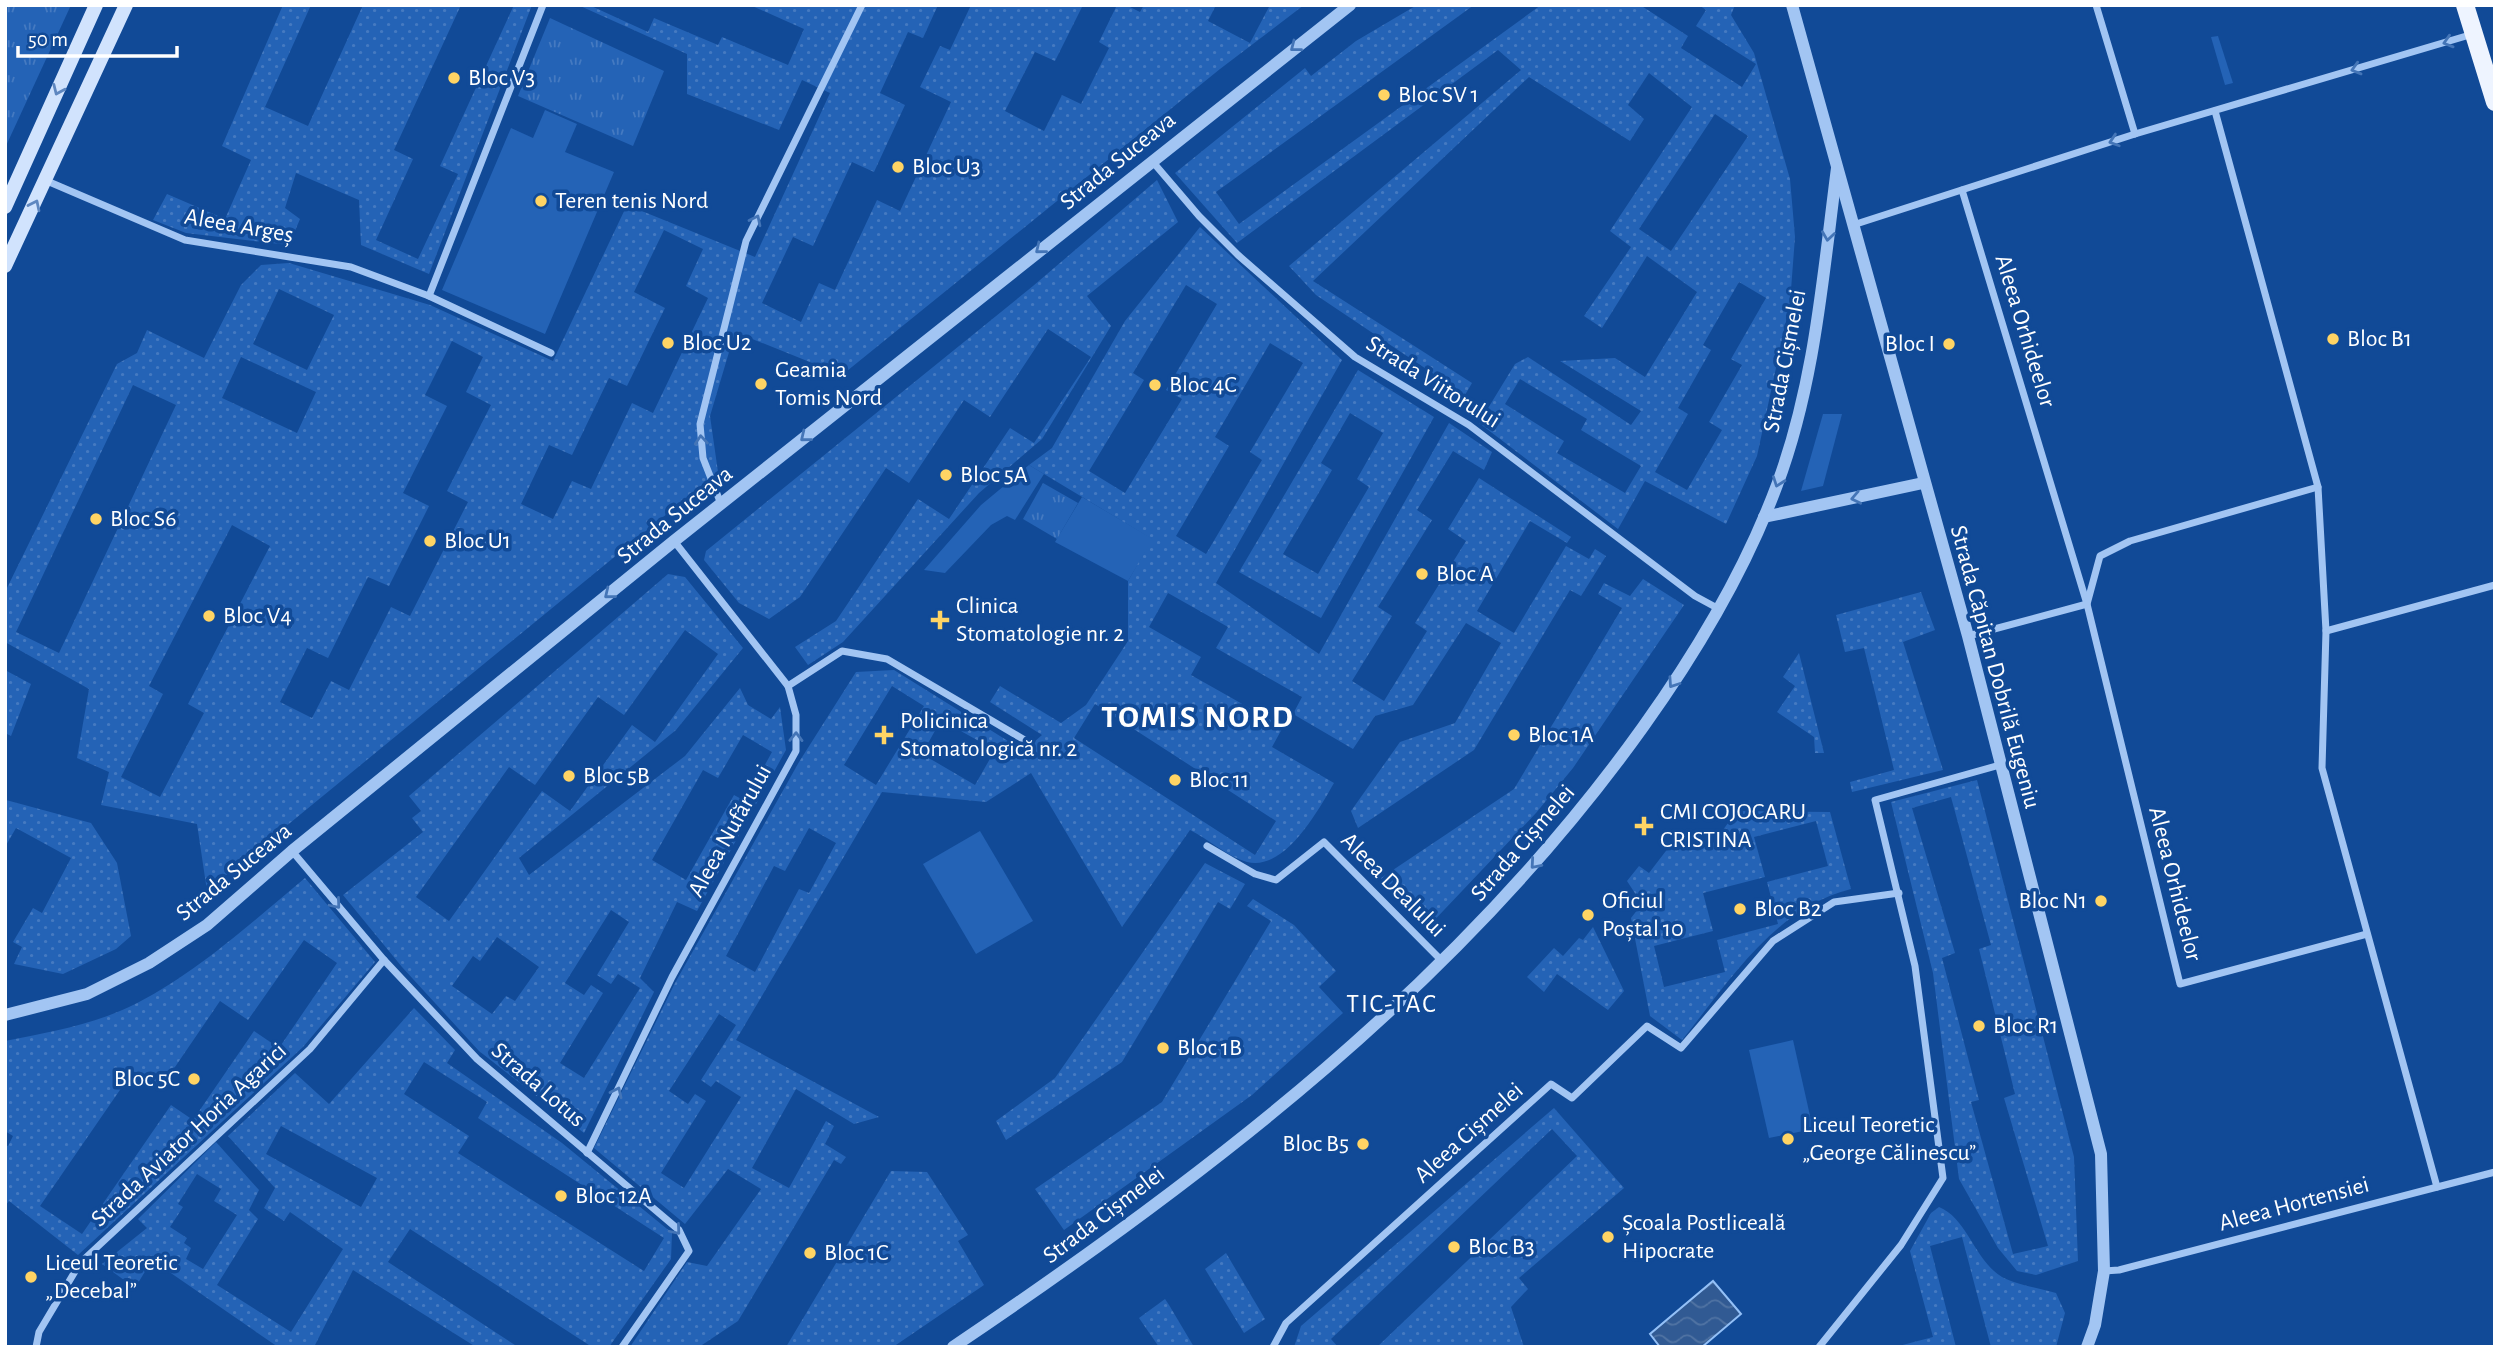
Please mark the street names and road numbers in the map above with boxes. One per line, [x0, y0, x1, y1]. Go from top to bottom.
street label: Strada Suceava [1056, 107, 1180, 215]
street label: Aleea Argeș [183, 205, 295, 248]
street label: Aleea Orhideelor [1990, 252, 2060, 410]
street label: Strada Cișmelei [1759, 287, 1812, 435]
street label: Strada Viitorului [1362, 331, 1504, 433]
street label: Strada Suceava [613, 461, 737, 569]
street label: Strada Căpitan Dobrilă Eugeniu [1946, 523, 2044, 811]
street label: Aleea Nufărului [684, 761, 776, 901]
street label: Strada Cișmelei [1466, 780, 1580, 906]
street label: Aleea Orhideelor [2144, 804, 2206, 964]
street label: Strada Suceava [172, 818, 296, 926]
street label: Aleea Dealului [1336, 828, 1450, 942]
street label: Strada Lotus [487, 1038, 589, 1132]
street label: Strada Aviator Horia Agarici [87, 1039, 291, 1231]
street label: Aleea Cișmelei [1410, 1078, 1529, 1189]
street label: Strada Cișmelei [1039, 1162, 1170, 1269]
street label: Aleea Hortensiei [2216, 1172, 2372, 1236]

